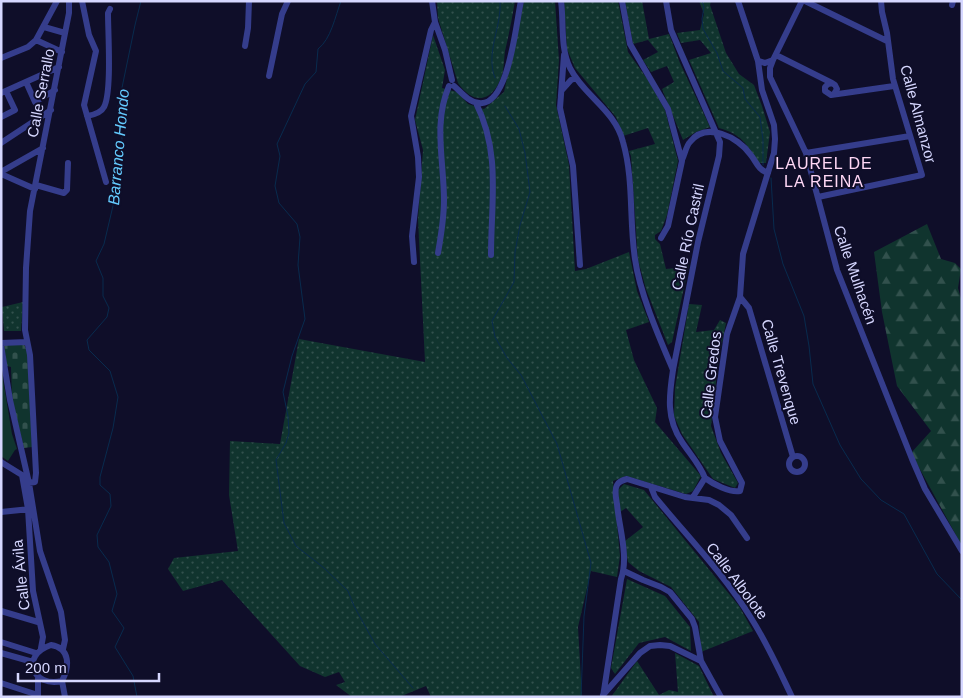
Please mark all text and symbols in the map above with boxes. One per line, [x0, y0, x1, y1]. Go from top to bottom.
street label: Calle Serrallo [24, 47, 57, 139]
street label: Calle Almanzor [897, 63, 940, 165]
water label: Barranco Hondo [105, 88, 132, 206]
district label: LAUREL DE LA REINA [775, 155, 873, 190]
street label: Calle Río Castril [668, 182, 707, 292]
street label: Calle Mulhacén [831, 223, 880, 326]
street label: Calle Trevenque [758, 317, 805, 427]
street label: Calle Gredos [697, 330, 724, 419]
street label: Calle Ávila [8, 538, 33, 611]
street label: Calle Albolote [703, 539, 772, 622]
scale bar [18, 650, 159, 682]
text: 200 m [25, 659, 67, 676]

